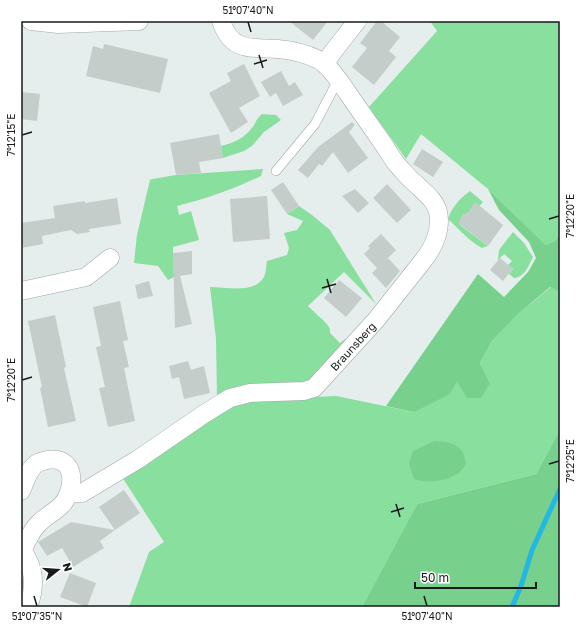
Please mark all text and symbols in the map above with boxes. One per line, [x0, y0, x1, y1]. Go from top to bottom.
text: 51°07'40"N [222, 4, 274, 16]
text: 7°12'15"E [5, 114, 17, 156]
text: 7°12'20"E [564, 194, 576, 238]
street label: Braunsberg [327, 319, 378, 373]
text: 7°12'20"E [5, 358, 17, 402]
text: 7°12'25"E [564, 439, 576, 483]
north arrow [38, 550, 78, 590]
text: N [61, 561, 75, 573]
scale bar [415, 564, 536, 590]
text: 50 m [421, 570, 449, 585]
text: 51°07'35"N [12, 610, 62, 622]
text: 51°07'40"N [401, 610, 453, 622]

